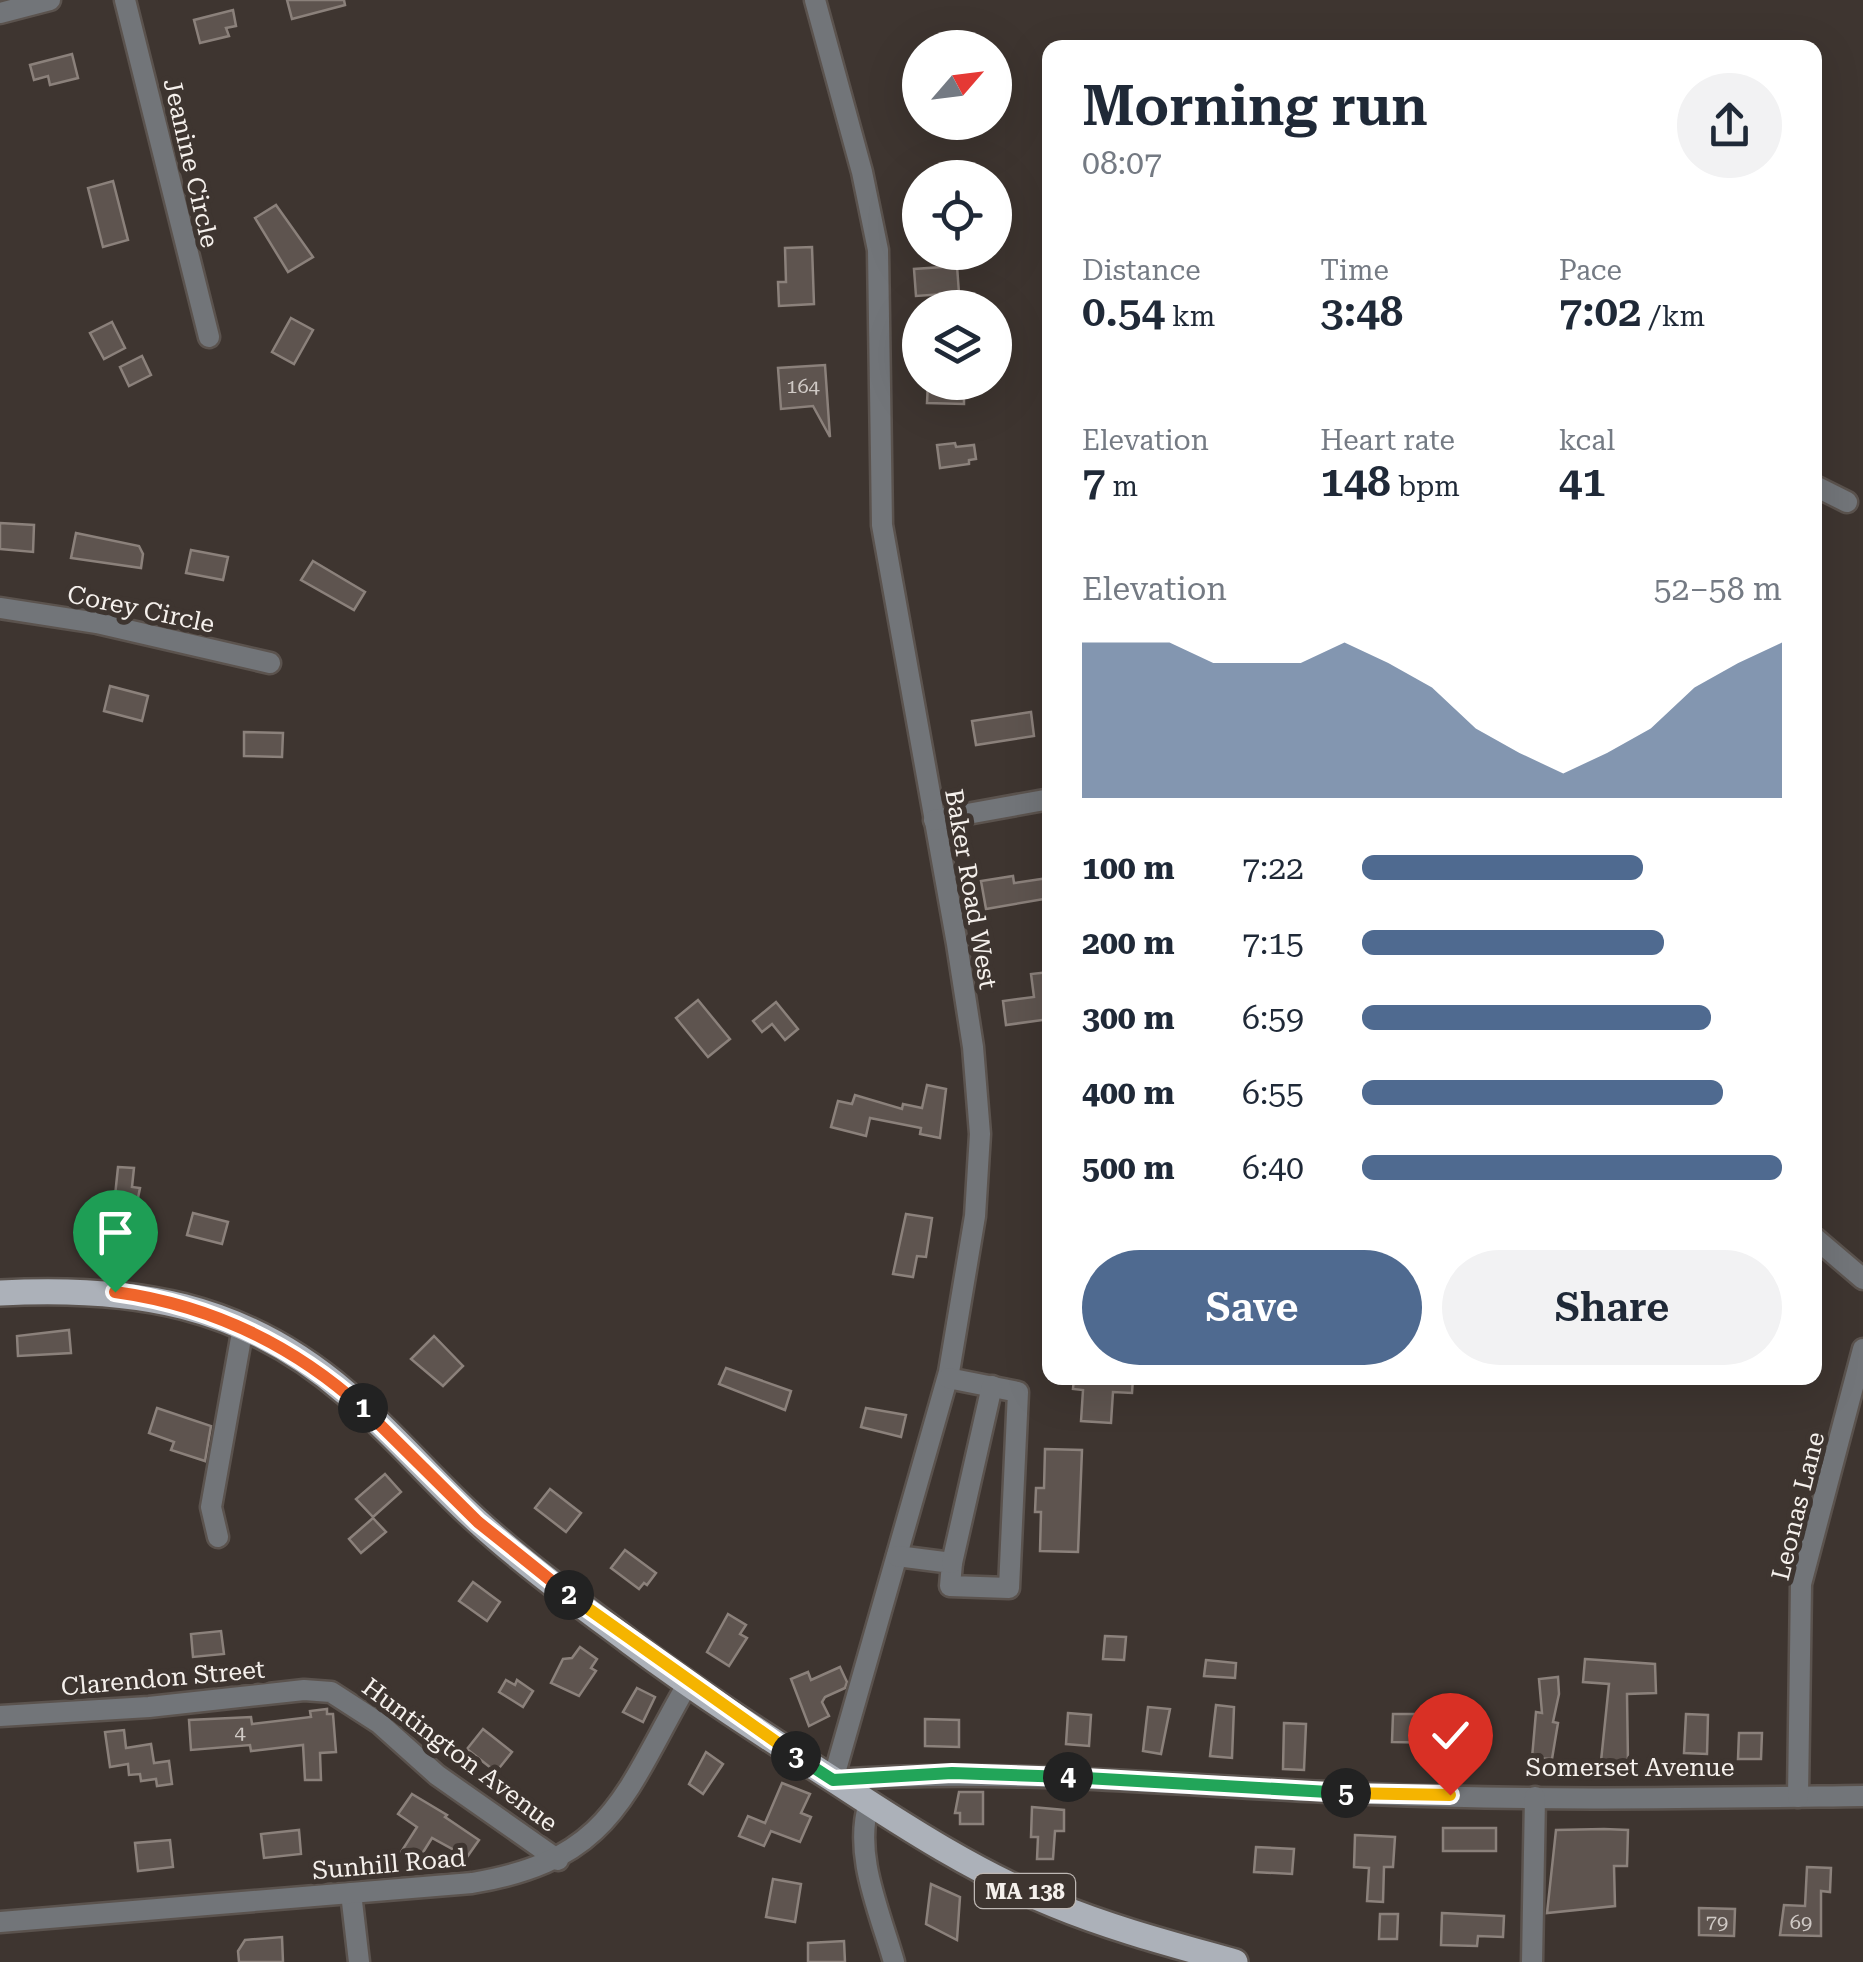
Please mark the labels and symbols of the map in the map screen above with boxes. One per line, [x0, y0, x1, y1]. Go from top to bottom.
north arrow [902, 30, 1012, 140]
street label: Jeanine Circle [157, 76, 225, 250]
house number: 164 [786, 374, 821, 398]
street label: Corey Circle [65, 579, 217, 639]
street label: Baker Road West [939, 787, 1003, 991]
pin [73, 1190, 158, 1293]
pin: 1 [338, 1383, 388, 1433]
street label: Leonas Lane [1766, 1429, 1830, 1583]
pin: 2 [544, 1570, 594, 1620]
street label: Clarendon Street [60, 1655, 266, 1701]
street label: Huntington Avenue [357, 1672, 563, 1838]
pin [1408, 1693, 1493, 1796]
house number: 4 [234, 1720, 246, 1744]
pin: 3 [771, 1731, 821, 1781]
pin: 4 [1043, 1752, 1093, 1802]
street label: Somerset Avenue [1526, 1753, 1734, 1782]
pin: 5 [1321, 1768, 1371, 1818]
street label: Sunhill Road [311, 1843, 467, 1885]
road number: MA 138 [975, 1874, 1075, 1908]
house number: 79 [1706, 1910, 1728, 1934]
house number: 69 [1790, 1910, 1812, 1934]

